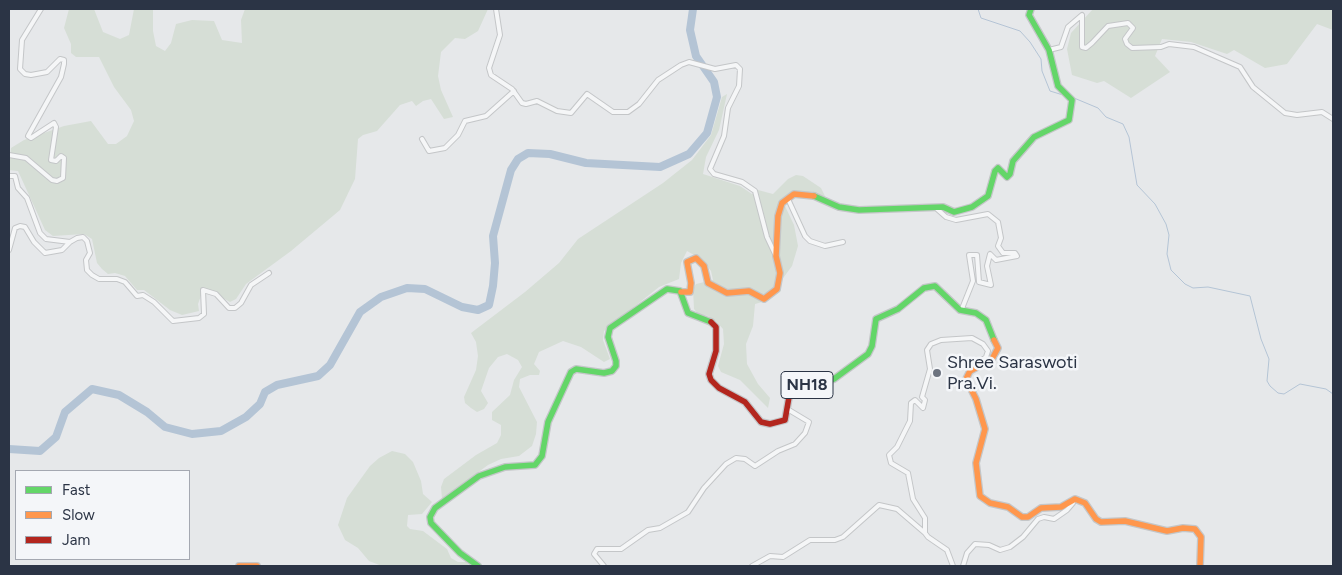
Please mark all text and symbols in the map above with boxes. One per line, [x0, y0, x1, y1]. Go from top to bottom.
place label: Shree Saraswoti Pra.Vi. [947, 352, 1077, 394]
marker: Shree Saraswoti Pra.Vi. [931, 367, 943, 379]
road number: NH18 [781, 372, 833, 398]
legend [15, 470, 190, 560]
text: Fast [62, 481, 90, 499]
text: Slow [62, 506, 95, 524]
text: Jam [62, 531, 90, 549]

